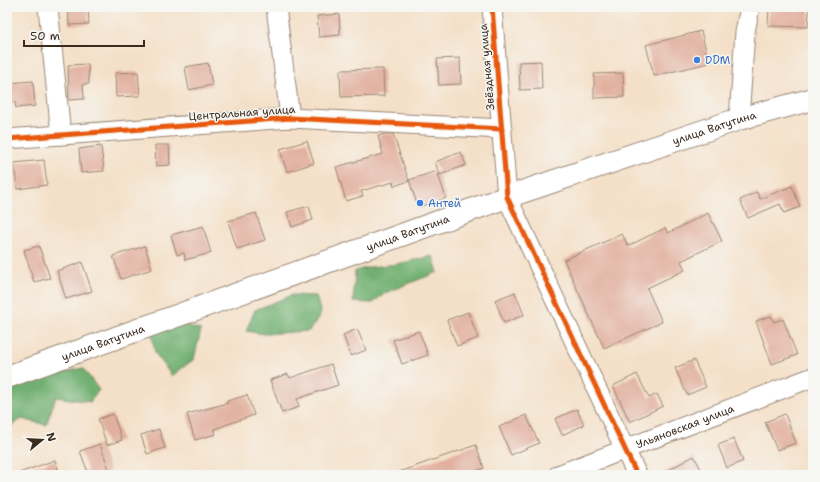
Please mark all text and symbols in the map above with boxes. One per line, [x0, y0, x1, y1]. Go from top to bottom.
scale bar [24, 22, 144, 48]
street label: Звёздная улица [476, 23, 498, 111]
text: 50 m [30, 28, 60, 44]
place label: DDM [705, 53, 731, 68]
marker: DDM [692, 55, 702, 65]
street label: Центральная улица [188, 102, 296, 124]
street label: улица Ватутина [670, 107, 758, 148]
place label: Антей [428, 196, 461, 211]
marker: Антей [415, 198, 425, 208]
street label: улица Ватутина [364, 211, 452, 255]
street label: улица Ватутина [59, 321, 147, 364]
street label: Ульяновская улица [634, 401, 736, 452]
north arrow [22, 420, 62, 460]
text: N [43, 431, 60, 444]

